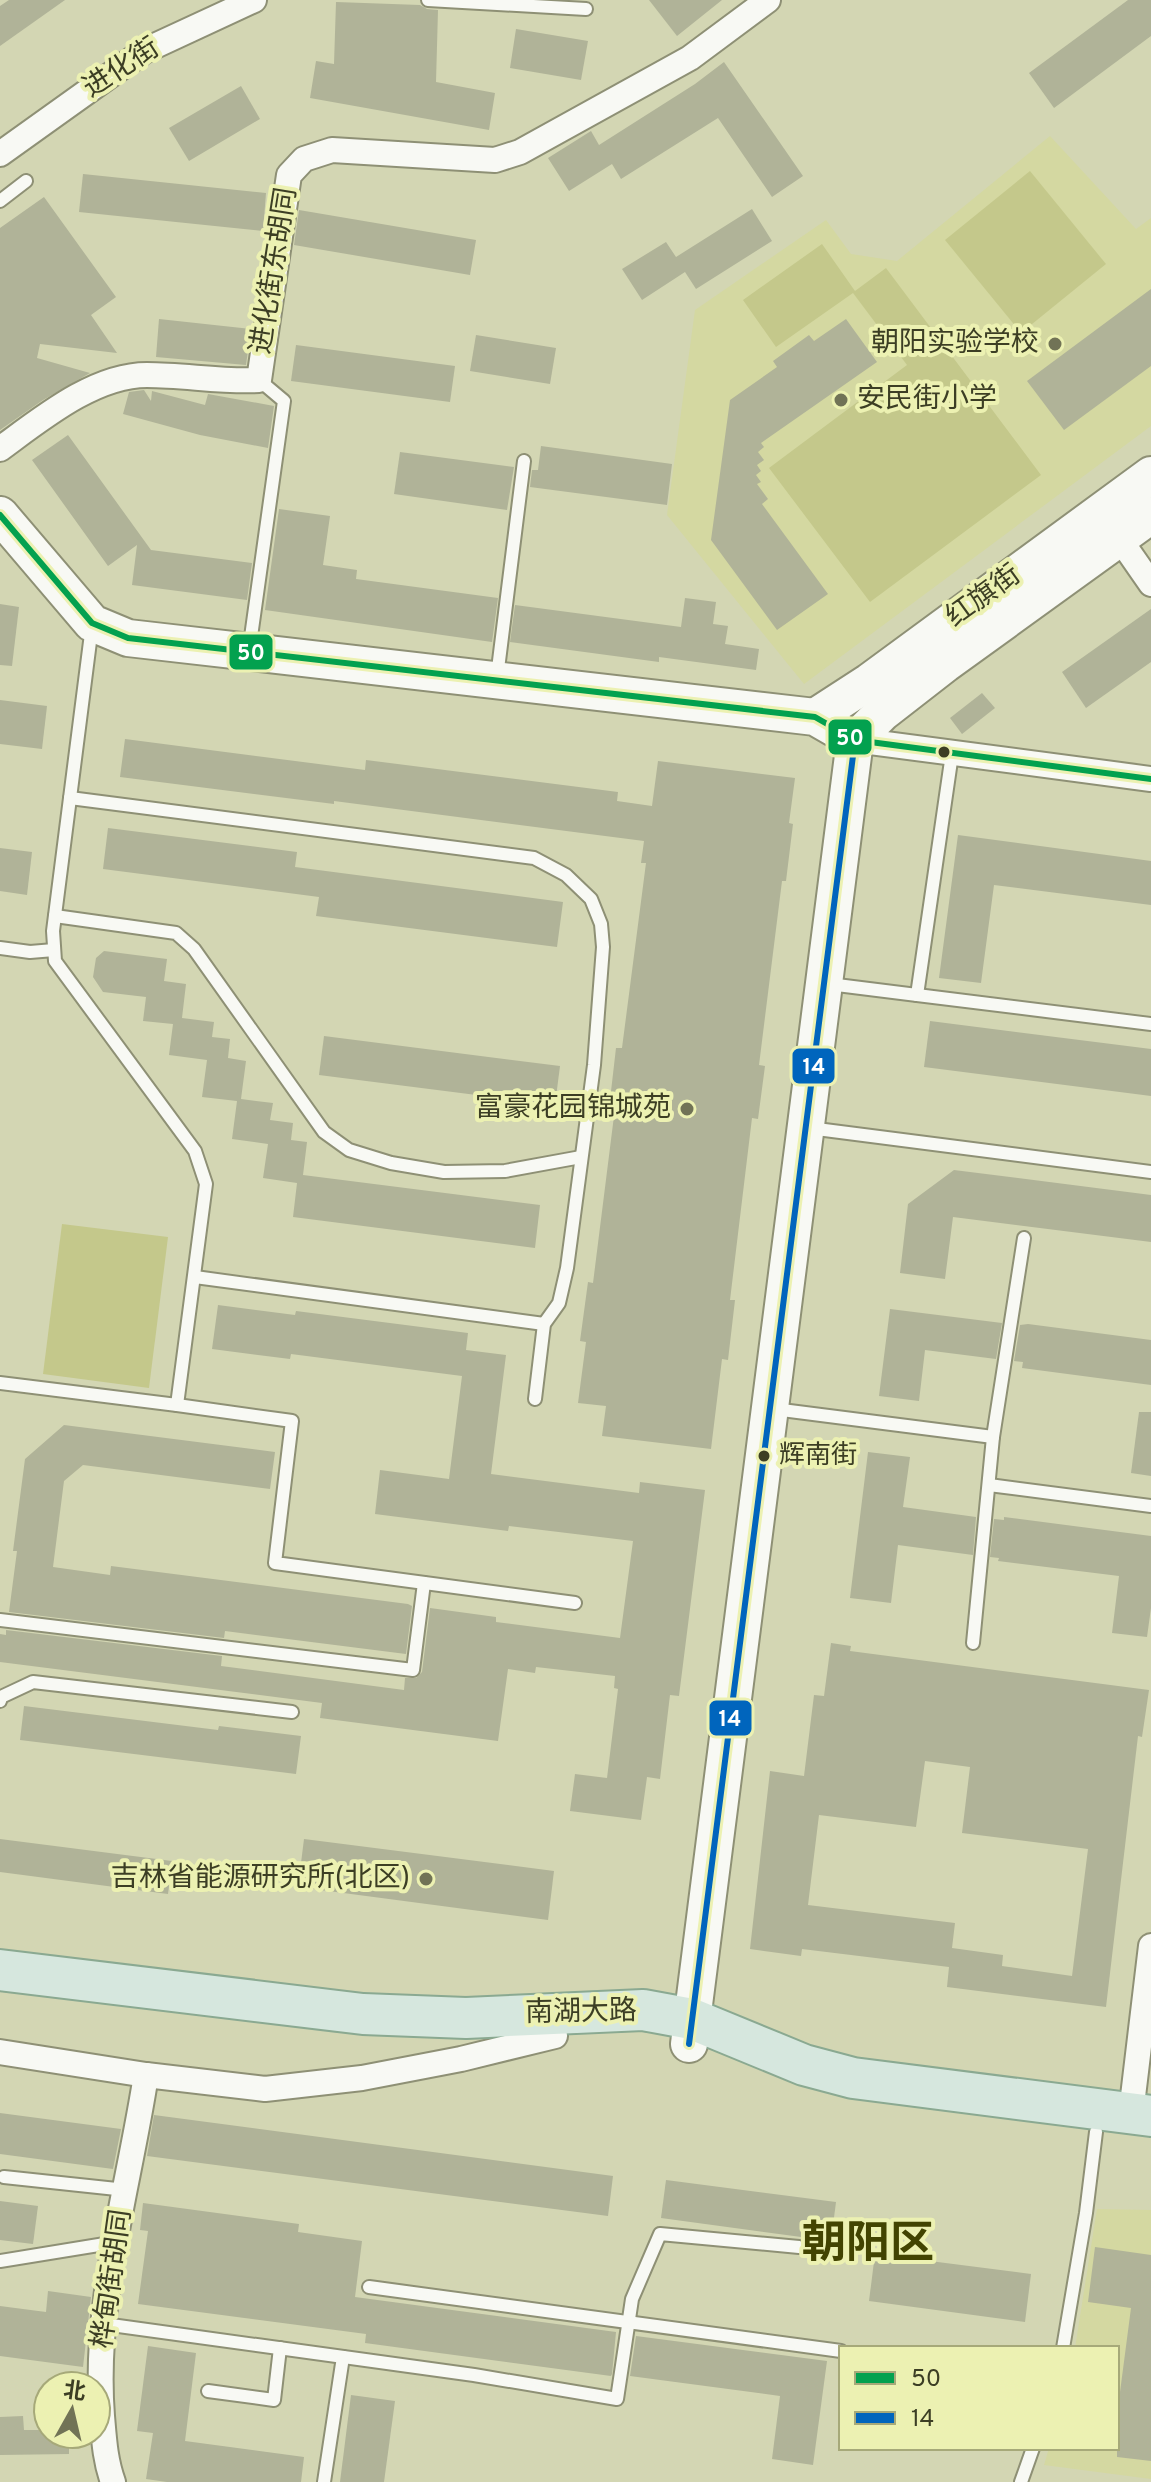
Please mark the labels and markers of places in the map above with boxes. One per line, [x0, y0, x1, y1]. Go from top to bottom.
place label: 朝阳实验学校 [871, 326, 1039, 362]
marker: 朝阳实验学校 [1046, 335, 1064, 353]
place label: 安民街小学 [857, 382, 997, 418]
marker: 安民街小学 [832, 391, 850, 409]
unlabelled marker [936, 744, 952, 760]
place label: 富豪花园锦城苑 [475, 1091, 671, 1127]
marker: 富豪花园锦城苑 [678, 1100, 696, 1118]
place label: 辉南街 [779, 1440, 857, 1473]
marker: 辉南街 [756, 1448, 772, 1464]
place label: 吉林省能源研究所(北区) [111, 1861, 410, 1897]
marker: 吉林省能源研究所(北区) [417, 1870, 435, 1888]

